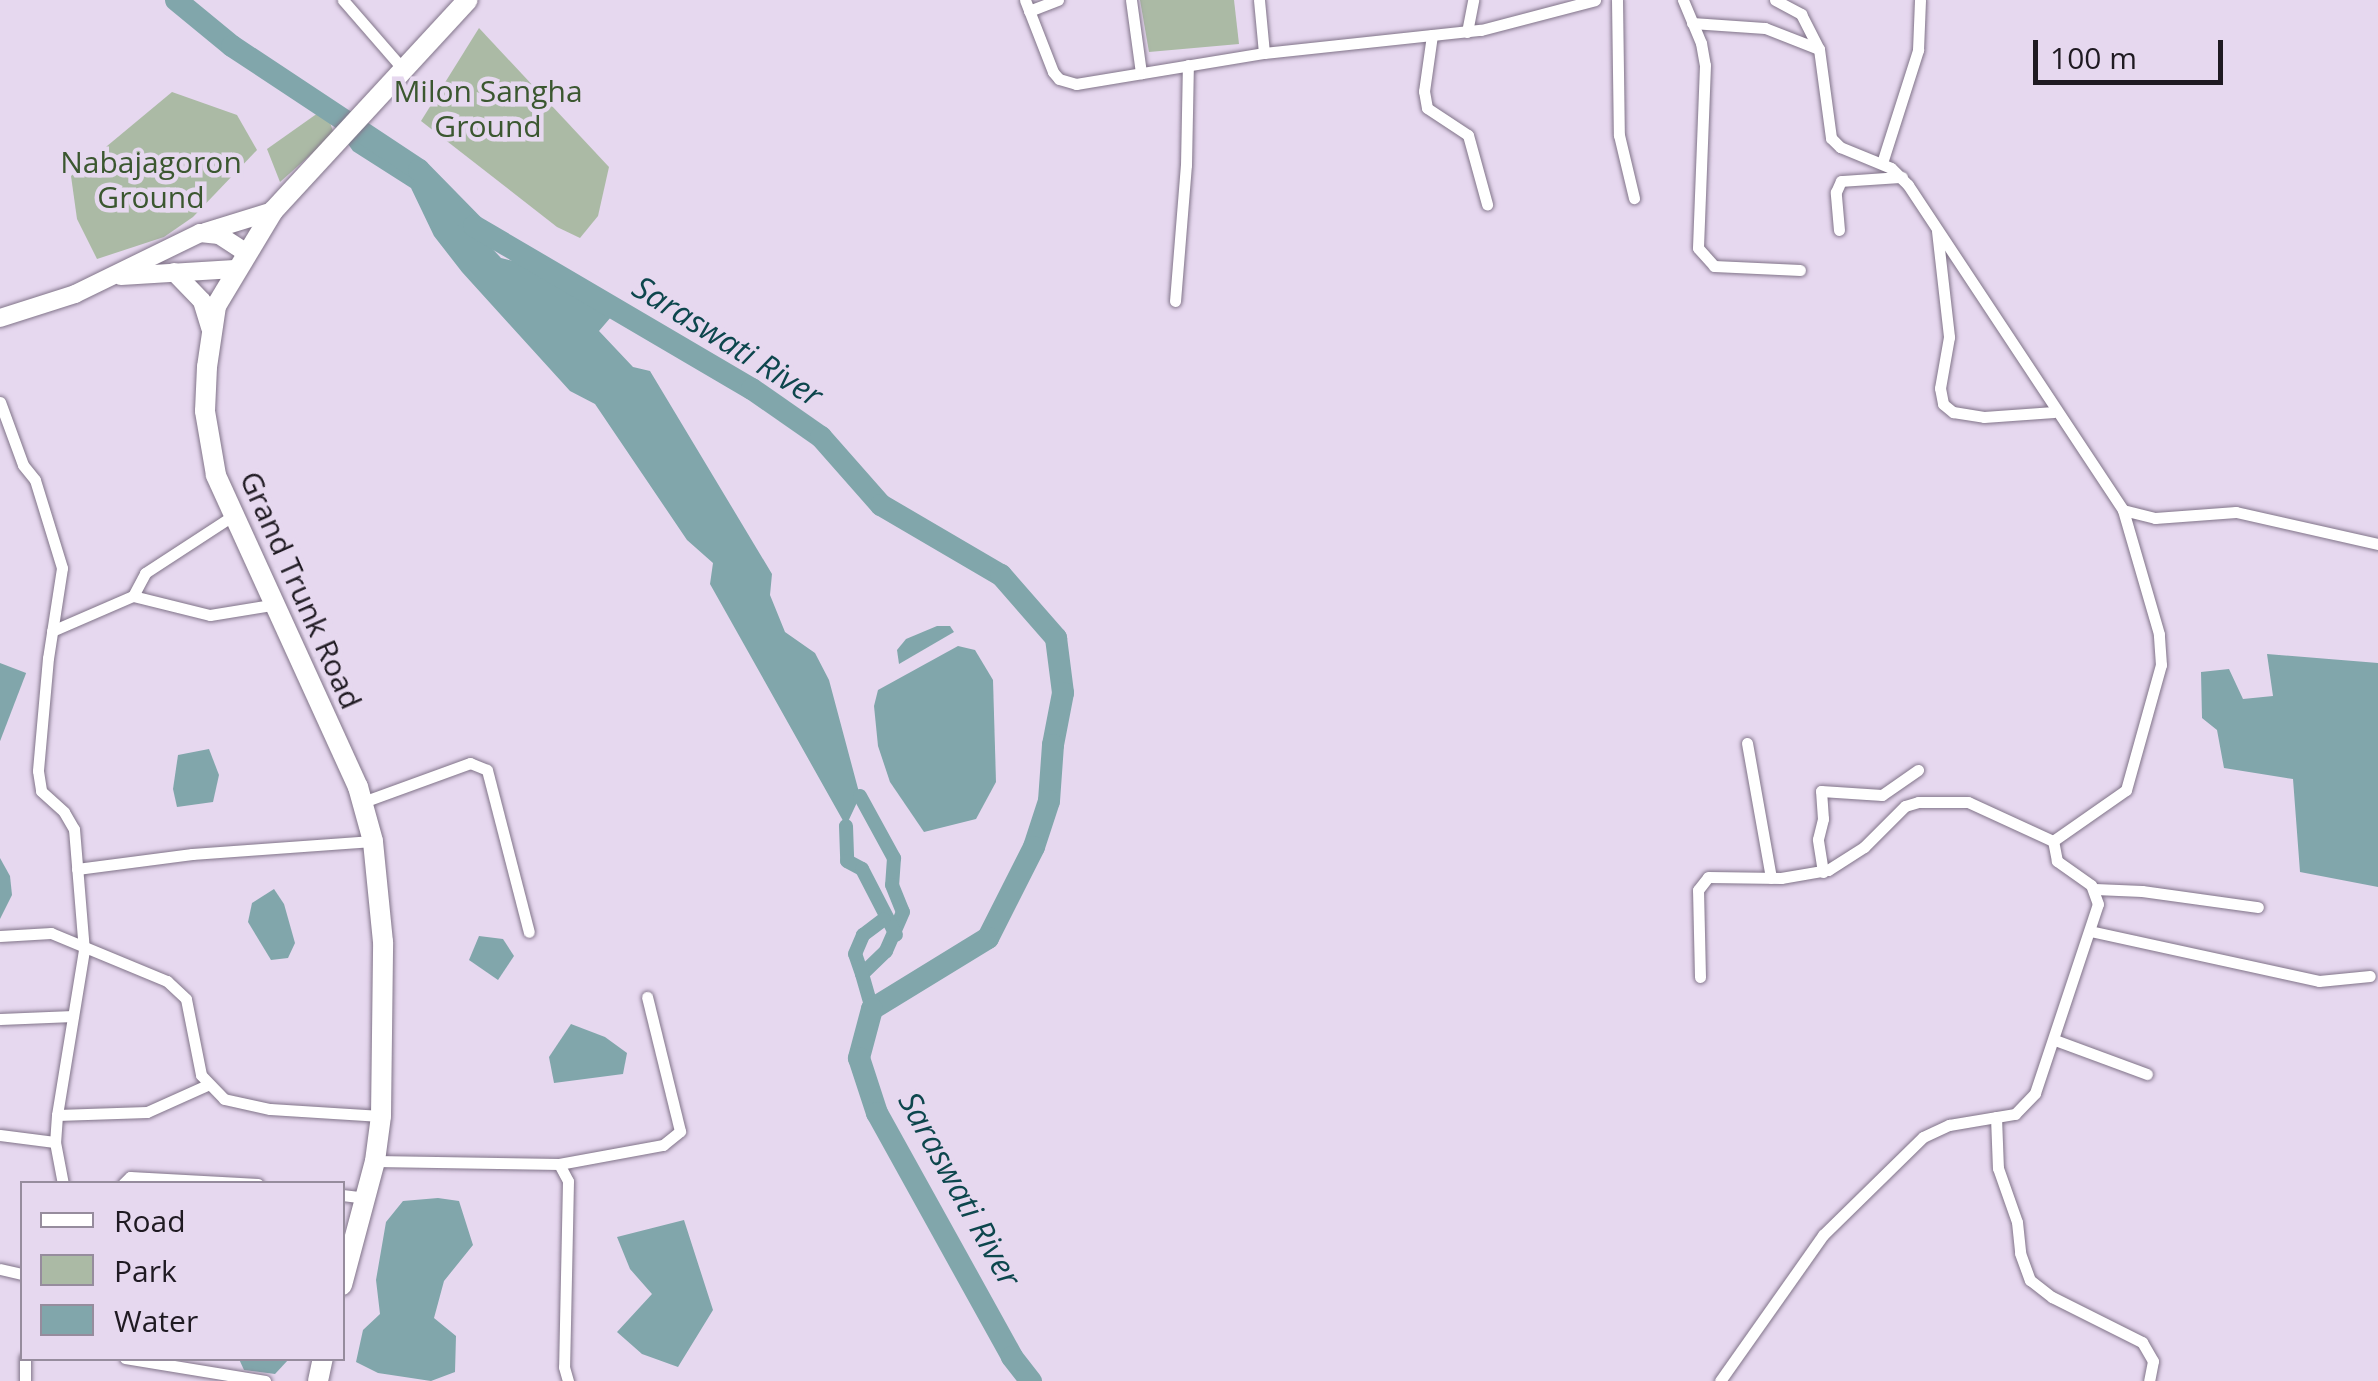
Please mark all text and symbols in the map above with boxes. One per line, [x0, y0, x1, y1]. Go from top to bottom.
scale bar [2038, 20, 2228, 82]
text: 100 m [2050, 37, 2137, 78]
park label: Milon Sangha Ground [393, 73, 583, 144]
park label: Nabajagoron Ground [60, 144, 242, 214]
water label: Saraswati River [626, 267, 830, 415]
street label: Grand Trunk Road [232, 466, 370, 714]
water label: Saraswati River [891, 1085, 1029, 1293]
legend [20, 1181, 345, 1361]
text: Road [114, 1200, 186, 1241]
text: Park [114, 1250, 177, 1291]
text: Water [114, 1300, 198, 1341]

